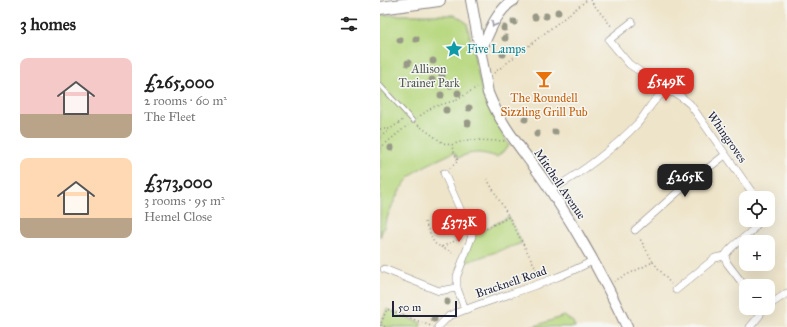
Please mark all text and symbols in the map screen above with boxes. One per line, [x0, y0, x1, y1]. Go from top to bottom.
icon: filters [338, 13, 360, 35]
text: 3 homes [20, 14, 76, 35]
one-way arrow [491, 20, 498, 27]
place icon: Five Lamps [444, 39, 464, 59]
place label: Five Lamps [467, 42, 526, 56]
park label: Allison Trainer Park [398, 62, 460, 90]
pin: £549K [638, 68, 694, 102]
bar icon: The Roundell Sizzling Grill Pub [534, 69, 554, 89]
text: £265,000 [144, 72, 214, 93]
text: £549K [647, 73, 685, 89]
icon: home [52, 74, 100, 122]
place label: The Roundell Sizzling Grill Pub [500, 91, 588, 120]
text: 2 rooms · 60 m² [144, 93, 227, 109]
text: The Fleet [144, 109, 196, 125]
street label: Whingroves [704, 109, 750, 166]
street label: Mitchell Avenue [531, 146, 589, 222]
pin: £265K [657, 164, 713, 198]
text: £265K [666, 169, 704, 185]
text: £373,000 [144, 172, 213, 193]
icon: home [52, 174, 100, 222]
map controls [739, 191, 775, 315]
button: locate [739, 191, 775, 227]
text: 3 rooms · 95 m² [144, 193, 225, 209]
text: Hemel Close [144, 209, 212, 225]
pin: £373K [431, 209, 487, 243]
text: £373K [441, 214, 477, 230]
button: + [739, 235, 775, 271]
street label: Bracknell Road [474, 263, 548, 301]
button: − [739, 279, 775, 315]
scale bar [392, 299, 457, 318]
text: 50 m [398, 301, 421, 314]

